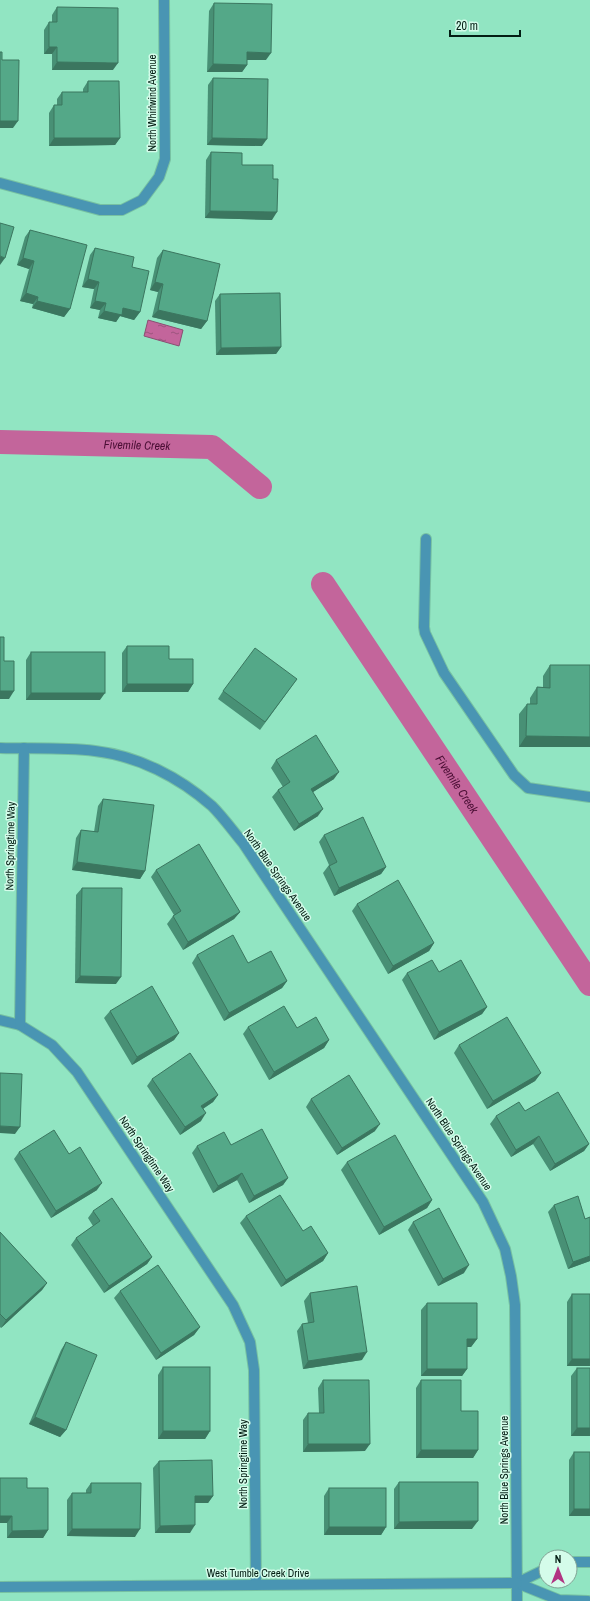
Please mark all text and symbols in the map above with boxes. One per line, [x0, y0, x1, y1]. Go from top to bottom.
scale bar [450, 12, 520, 38]
text: 20 m [456, 18, 478, 34]
street label: North Whirlwind Avenue [145, 54, 159, 152]
water label: Fivemile Creek [103, 436, 172, 454]
water label: Fivemile Creek [432, 752, 483, 818]
street label: North Springtime Way [2, 801, 18, 891]
street label: North Blue Springs Avenue [241, 826, 315, 924]
street label: North Blue Springs Avenue [423, 1095, 495, 1193]
street label: North Springtime Way [116, 1113, 178, 1195]
street label: North Blue Springs Avenue [497, 1416, 511, 1524]
street label: North Springtime Way [236, 1419, 250, 1508]
north arrow [538, 1549, 578, 1589]
text: N [555, 1552, 561, 1566]
street label: West Tumble Creek Drive [207, 1566, 309, 1580]

